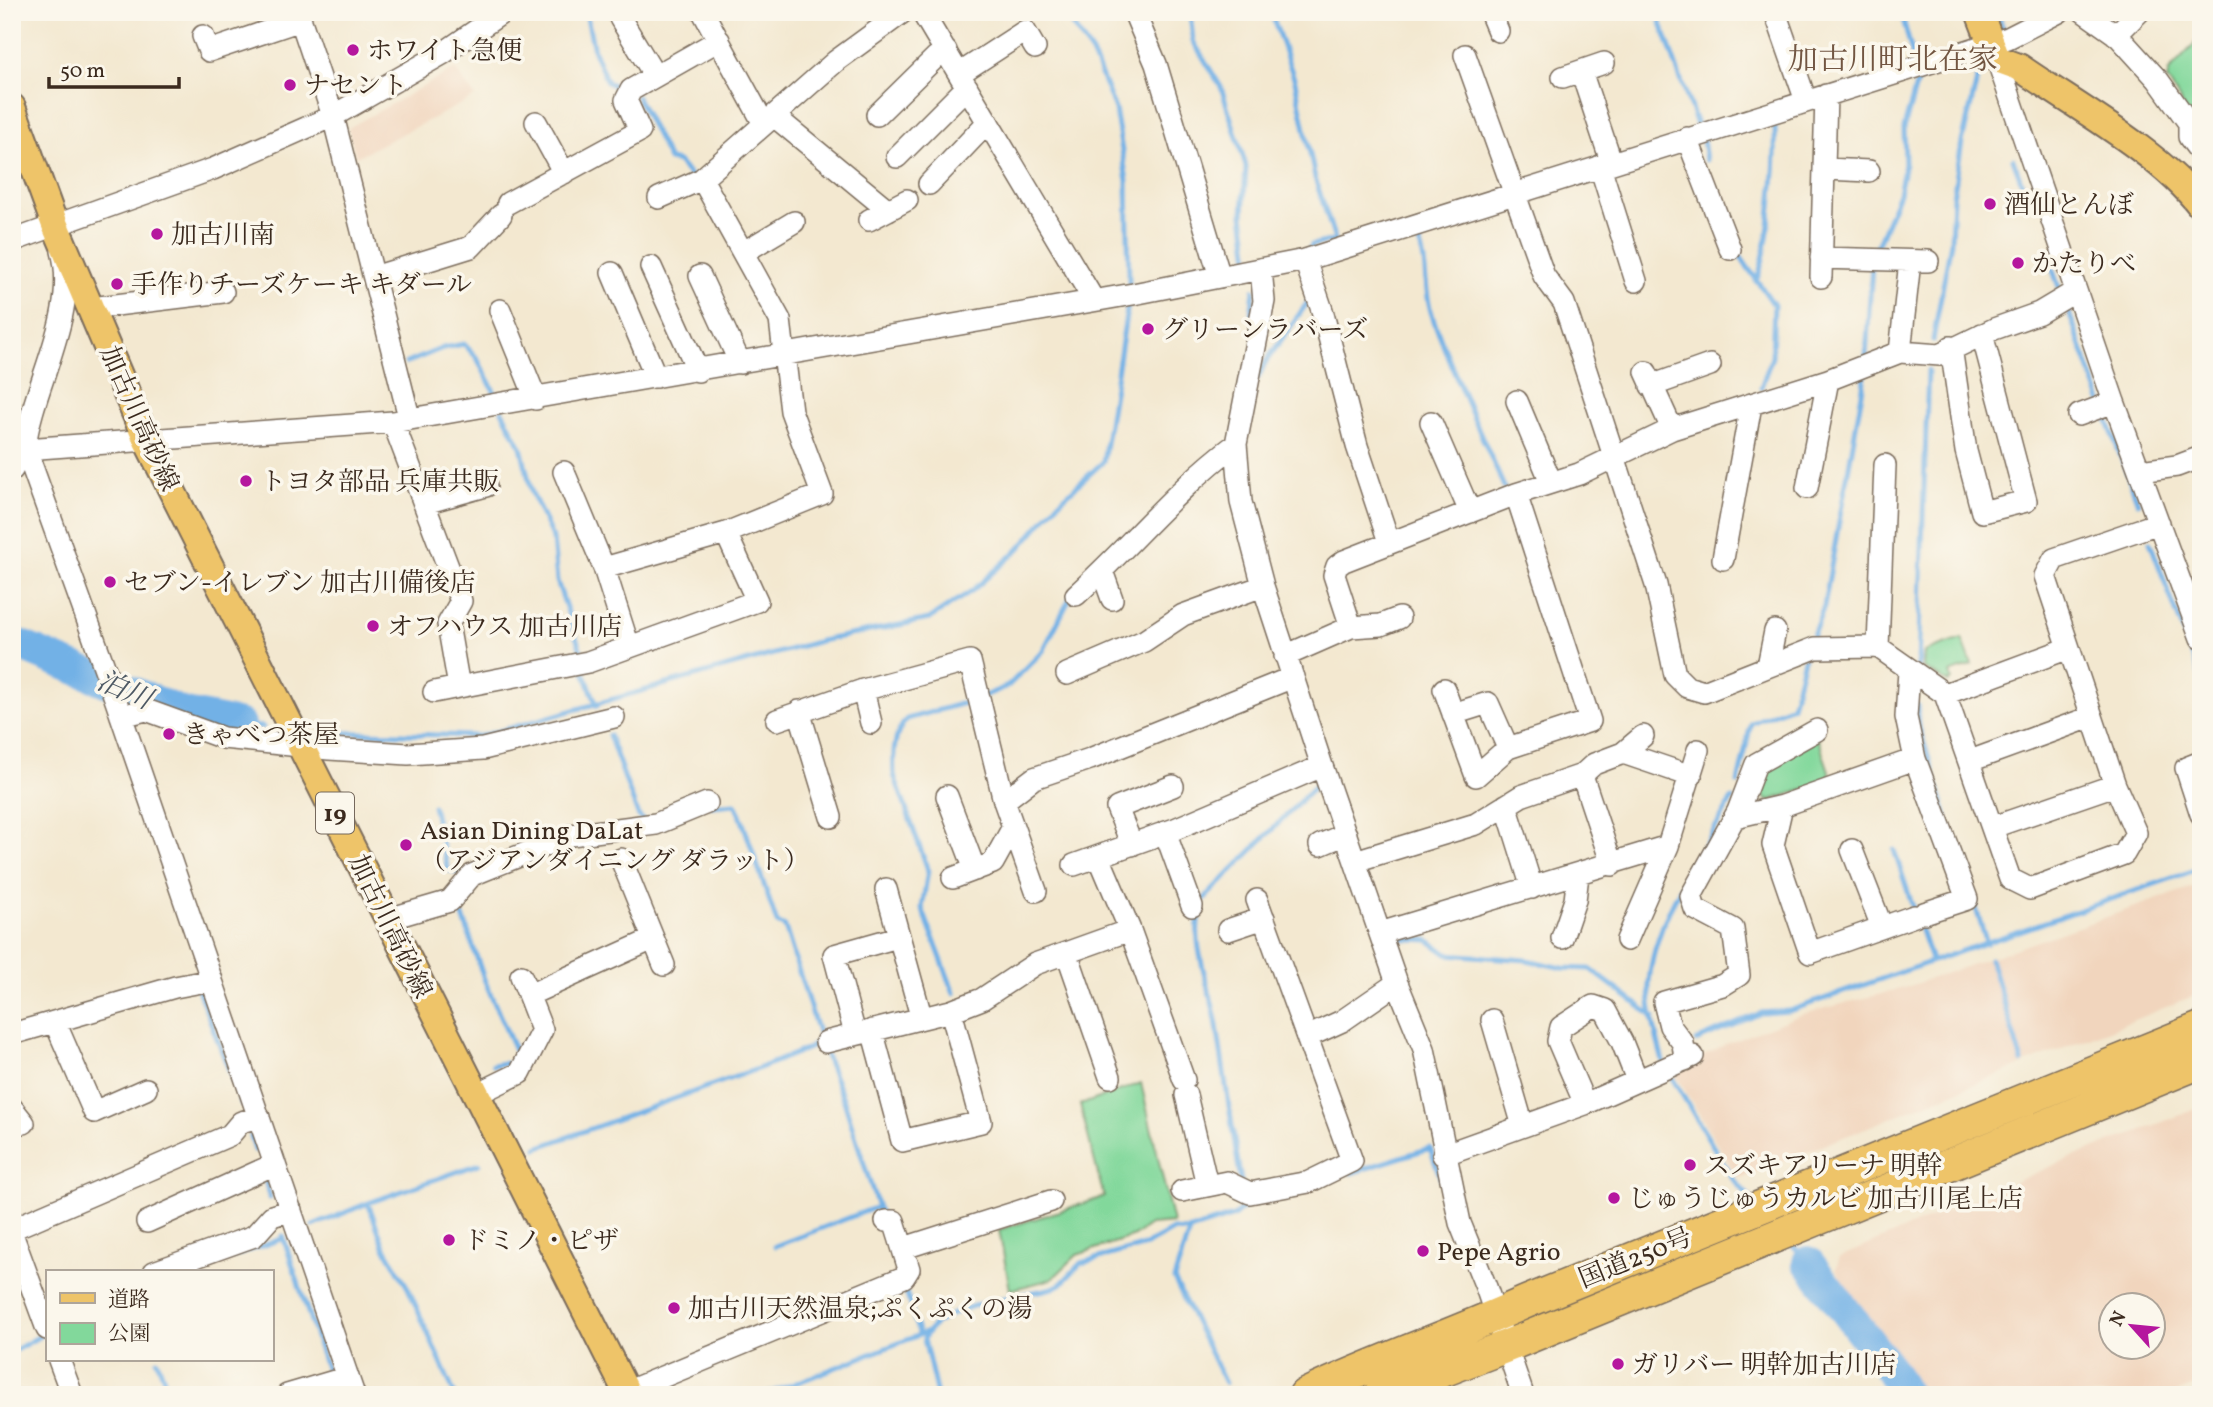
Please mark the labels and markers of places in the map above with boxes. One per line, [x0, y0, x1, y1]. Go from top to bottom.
place label: ホワイト急便 [367, 34, 522, 70]
marker: ホワイト急便 [345, 42, 361, 58]
place label: ナセント [304, 69, 407, 105]
marker: ナセント [282, 77, 298, 93]
place label: 酒仙とんぼ [2004, 188, 2134, 224]
marker: 酒仙とんぼ [1982, 196, 1998, 212]
place label: 加古川南 [171, 218, 275, 254]
marker: 加古川南 [149, 226, 165, 242]
place label: かたりべ [2032, 247, 2136, 283]
marker: かたりべ [2010, 255, 2026, 271]
place label: 手作りチーズケーキ キダール [131, 268, 472, 304]
marker: 手作りチーズケーキ キダール [109, 276, 125, 292]
place label: グリーンラバーズ [1162, 313, 1368, 349]
marker: グリーンラバーズ [1140, 321, 1156, 337]
place label: トヨタ部品 兵庫共販 [260, 465, 499, 501]
marker: トヨタ部品 兵庫共販 [238, 473, 254, 489]
place label: セブン-イレブン 加古川備後店 [124, 566, 476, 602]
marker: セブン-イレブン 加古川備後店 [102, 574, 118, 590]
place label: オフハウス 加古川店 [387, 610, 623, 646]
marker: オフハウス 加古川店 [365, 618, 381, 634]
place label: きゃべつ茶屋 [183, 718, 339, 754]
marker: きゃべつ茶屋 [161, 726, 177, 742]
place label: Asian Dining DaLat （アジアンダイニング ダラット） [420, 814, 809, 880]
marker: Asian Dining DaLat （アジアンダイニング ダラット） [398, 837, 414, 853]
place label: スズキアリーナ 明幹 [1704, 1149, 1942, 1185]
marker: スズキアリーナ 明幹 [1682, 1157, 1698, 1173]
place label: じゅうじゅうカルビ 加古川尾上店 [1628, 1182, 2023, 1218]
marker: じゅうじゅうカルビ 加古川尾上店 [1606, 1190, 1622, 1206]
place label: ドミノ・ピザ [463, 1224, 619, 1260]
marker: ドミノ・ピザ [441, 1232, 457, 1248]
place label: Pepe Agrio [1437, 1235, 1560, 1271]
marker: Pepe Agrio [1415, 1243, 1431, 1259]
place label: 加古川天然温泉;ぷくぷくの湯 [688, 1292, 1033, 1328]
marker: 加古川天然温泉;ぷくぷくの湯 [666, 1300, 682, 1316]
place label: ガリバー 明幹加古川店 [1632, 1348, 1896, 1384]
marker: ガリバー 明幹加古川店 [1610, 1356, 1626, 1372]

